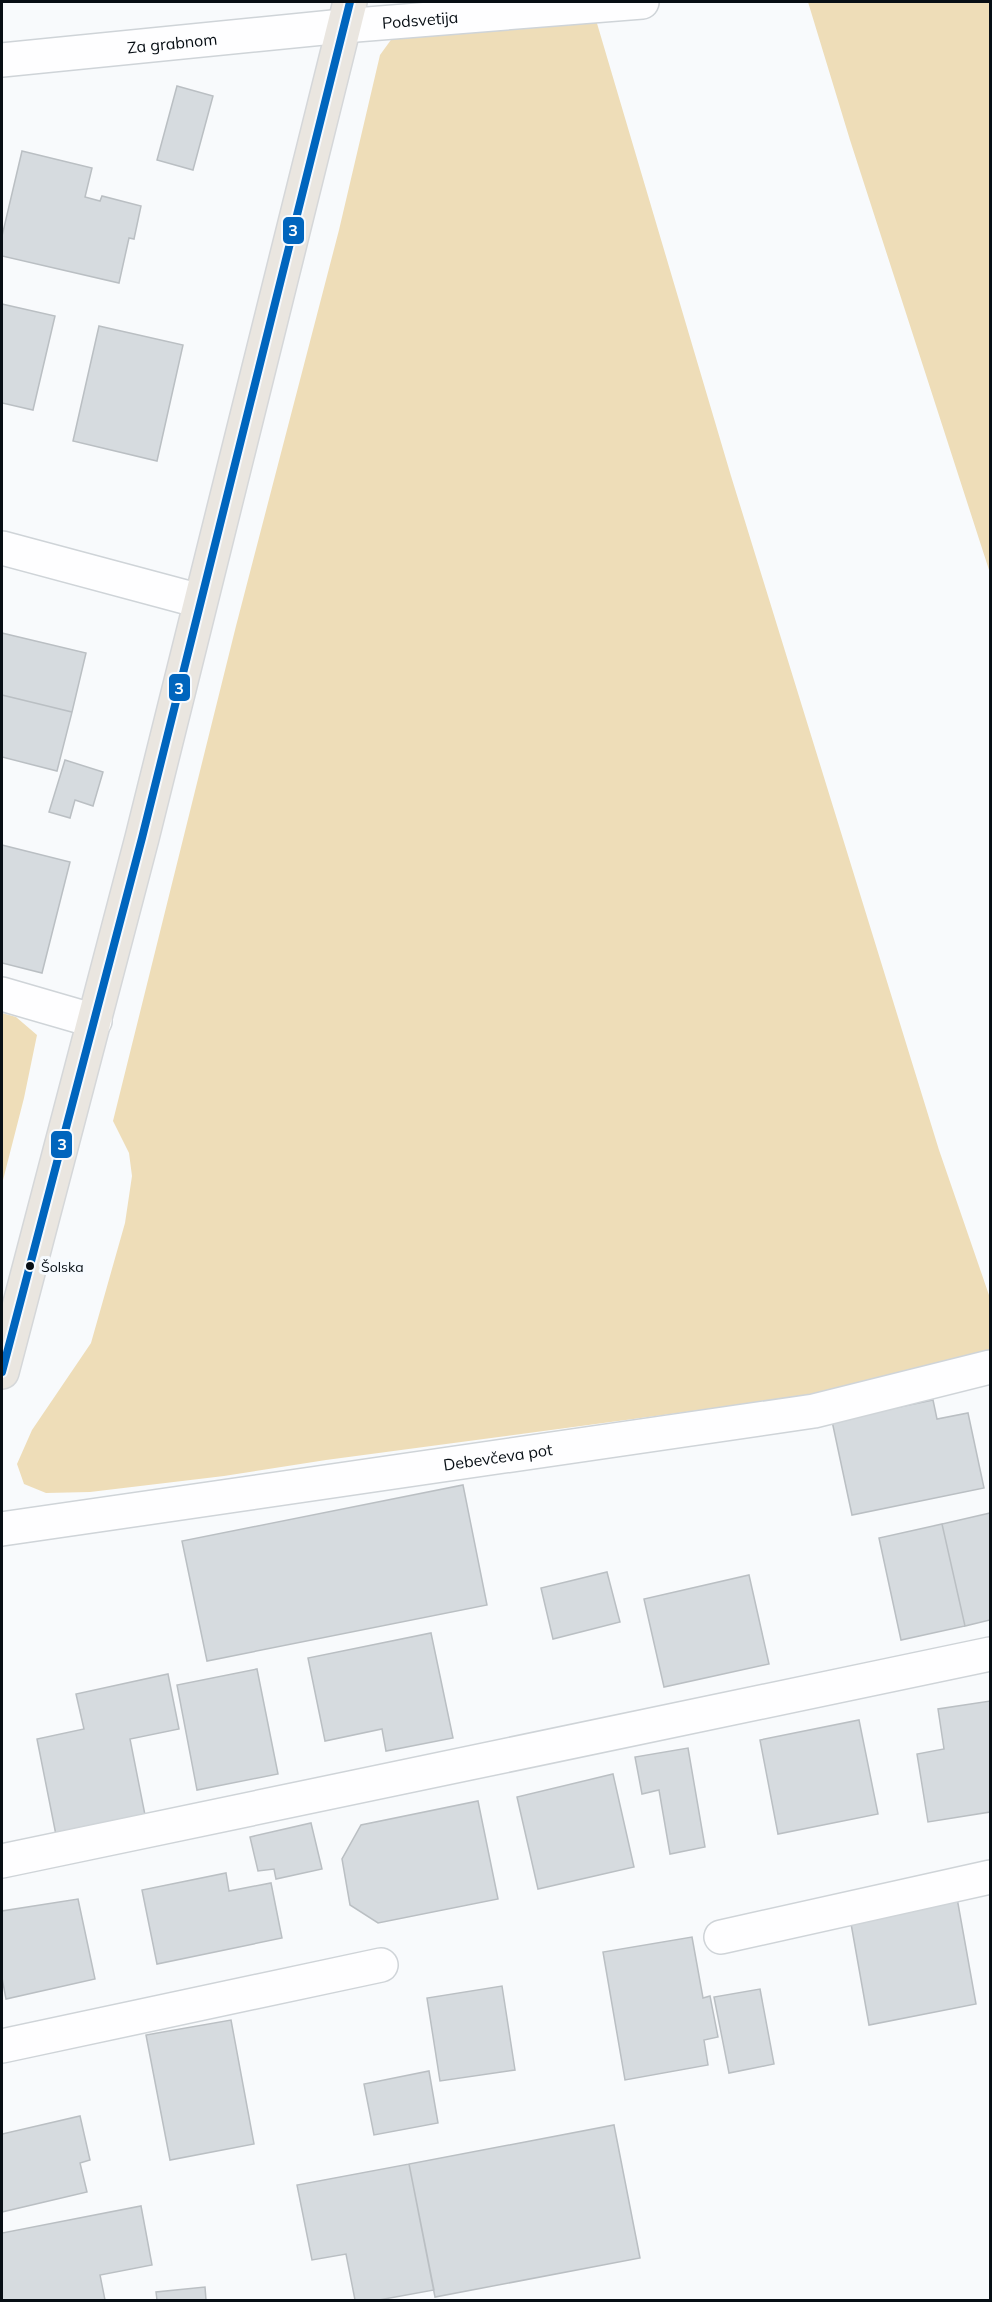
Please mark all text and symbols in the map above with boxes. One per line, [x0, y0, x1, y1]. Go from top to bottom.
street label: Podsvetija [381, 7, 459, 33]
street label: Za grabnom [126, 29, 218, 57]
line badge: 3 [282, 216, 305, 245]
text: 3 [288, 220, 298, 240]
line badge: 3 [168, 673, 191, 702]
text: 3 [174, 678, 184, 698]
line badge: 3 [50, 1130, 73, 1159]
text: 3 [57, 1134, 67, 1154]
place label: Šolska [41, 1258, 84, 1276]
marker: Šolska [24, 1260, 36, 1272]
street label: Debevčeva pot [442, 1439, 554, 1475]

